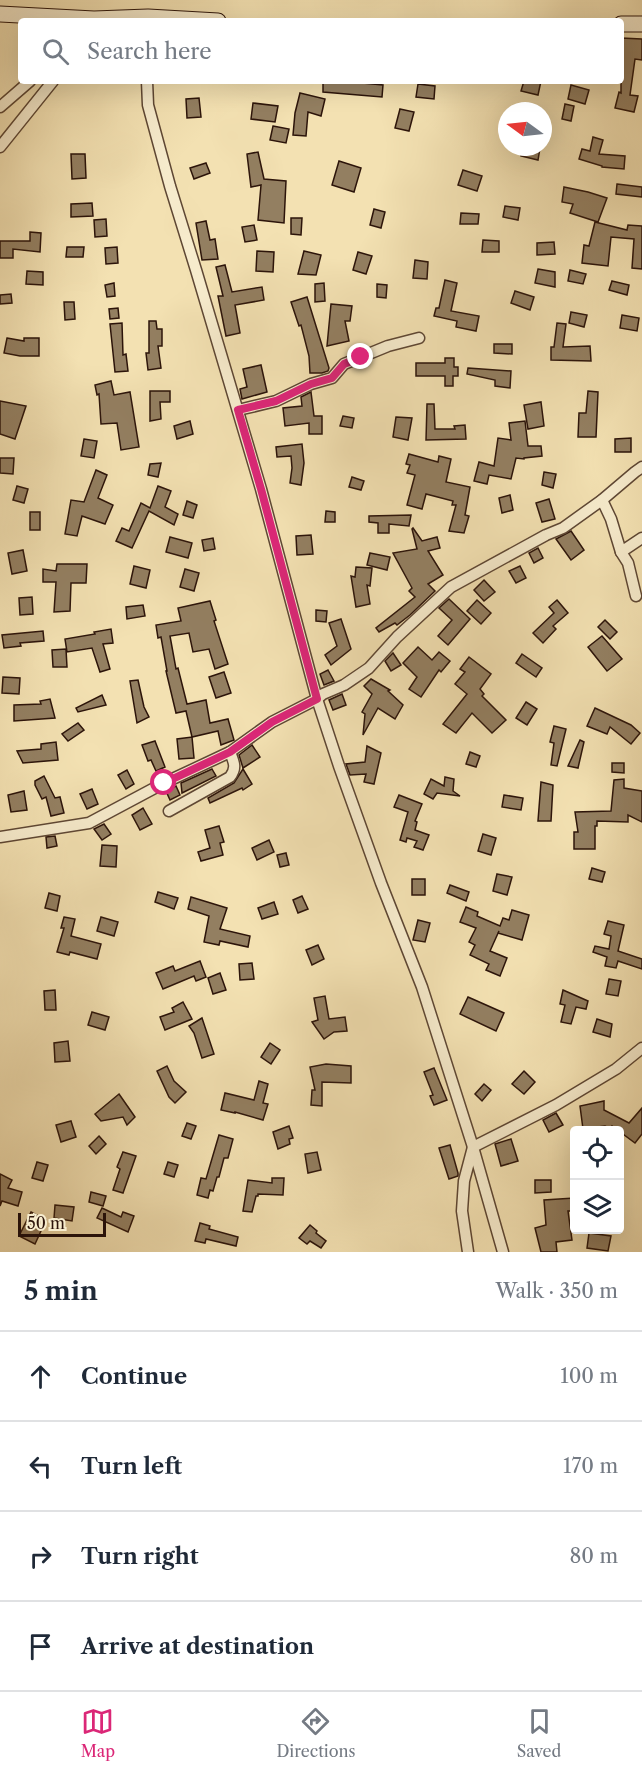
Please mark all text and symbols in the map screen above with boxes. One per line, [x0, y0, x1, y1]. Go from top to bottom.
search box [18, 18, 624, 84]
icon: search [39, 35, 72, 68]
text: Search here [87, 38, 212, 65]
north arrow [498, 102, 552, 156]
route end [347, 343, 373, 369]
route start [150, 769, 176, 795]
map controls [570, 1126, 624, 1234]
button: locate [570, 1126, 624, 1180]
button: layers [570, 1180, 624, 1234]
scale bar [18, 1210, 106, 1238]
text: 50 m [27, 1213, 65, 1233]
text: 5 min [24, 1275, 98, 1307]
text: Walk · 350 m [495, 1279, 618, 1303]
icon: ahead [24, 1360, 57, 1393]
text: Continue [81, 1363, 187, 1390]
text: 100 m [560, 1364, 618, 1388]
icon: left [24, 1450, 57, 1483]
text: Turn left [81, 1453, 182, 1480]
text: 170 m [563, 1454, 618, 1478]
icon: right [24, 1540, 57, 1573]
text: Turn right [81, 1543, 199, 1570]
text: 80 m [570, 1544, 618, 1568]
icon: arrive [24, 1630, 57, 1663]
text: Arrive at destination [81, 1633, 314, 1660]
tab: Map [81, 1705, 115, 1761]
tab: Directions [276, 1705, 355, 1761]
tab: Saved [517, 1705, 561, 1761]

